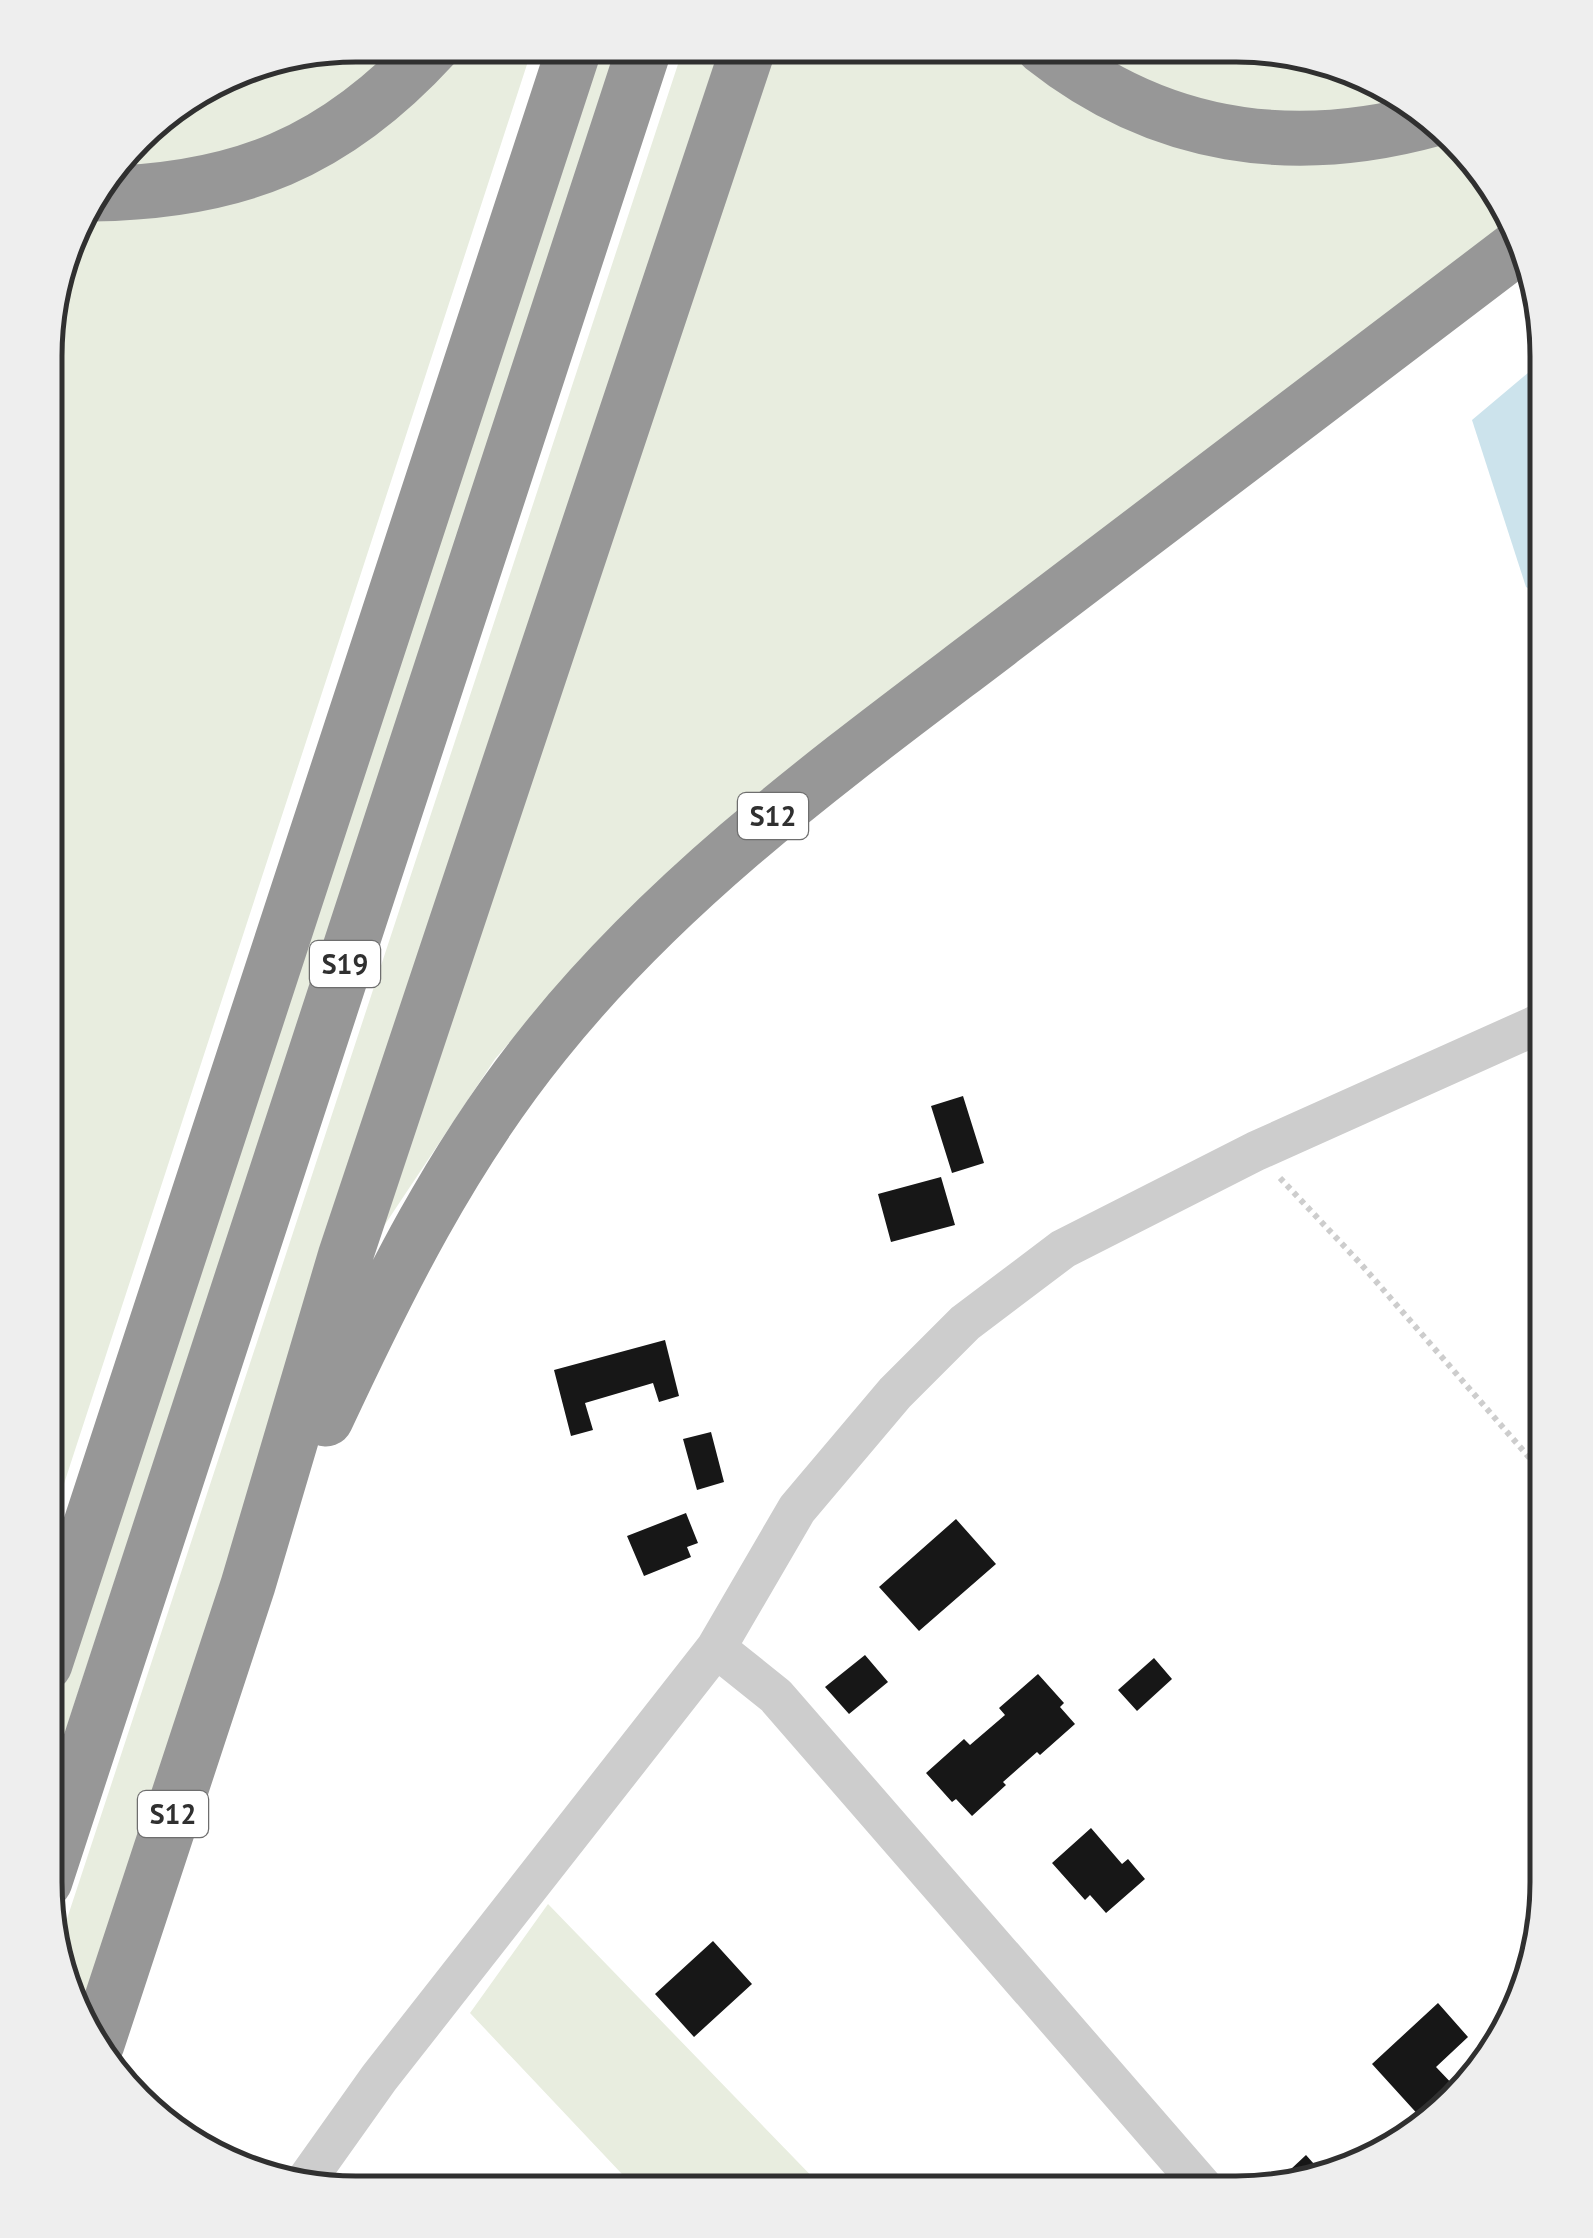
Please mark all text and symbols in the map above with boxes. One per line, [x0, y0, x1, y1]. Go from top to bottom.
road number: S12 [738, 793, 808, 839]
road number: S19 [310, 941, 380, 987]
road number: S12 [138, 1791, 208, 1837]

